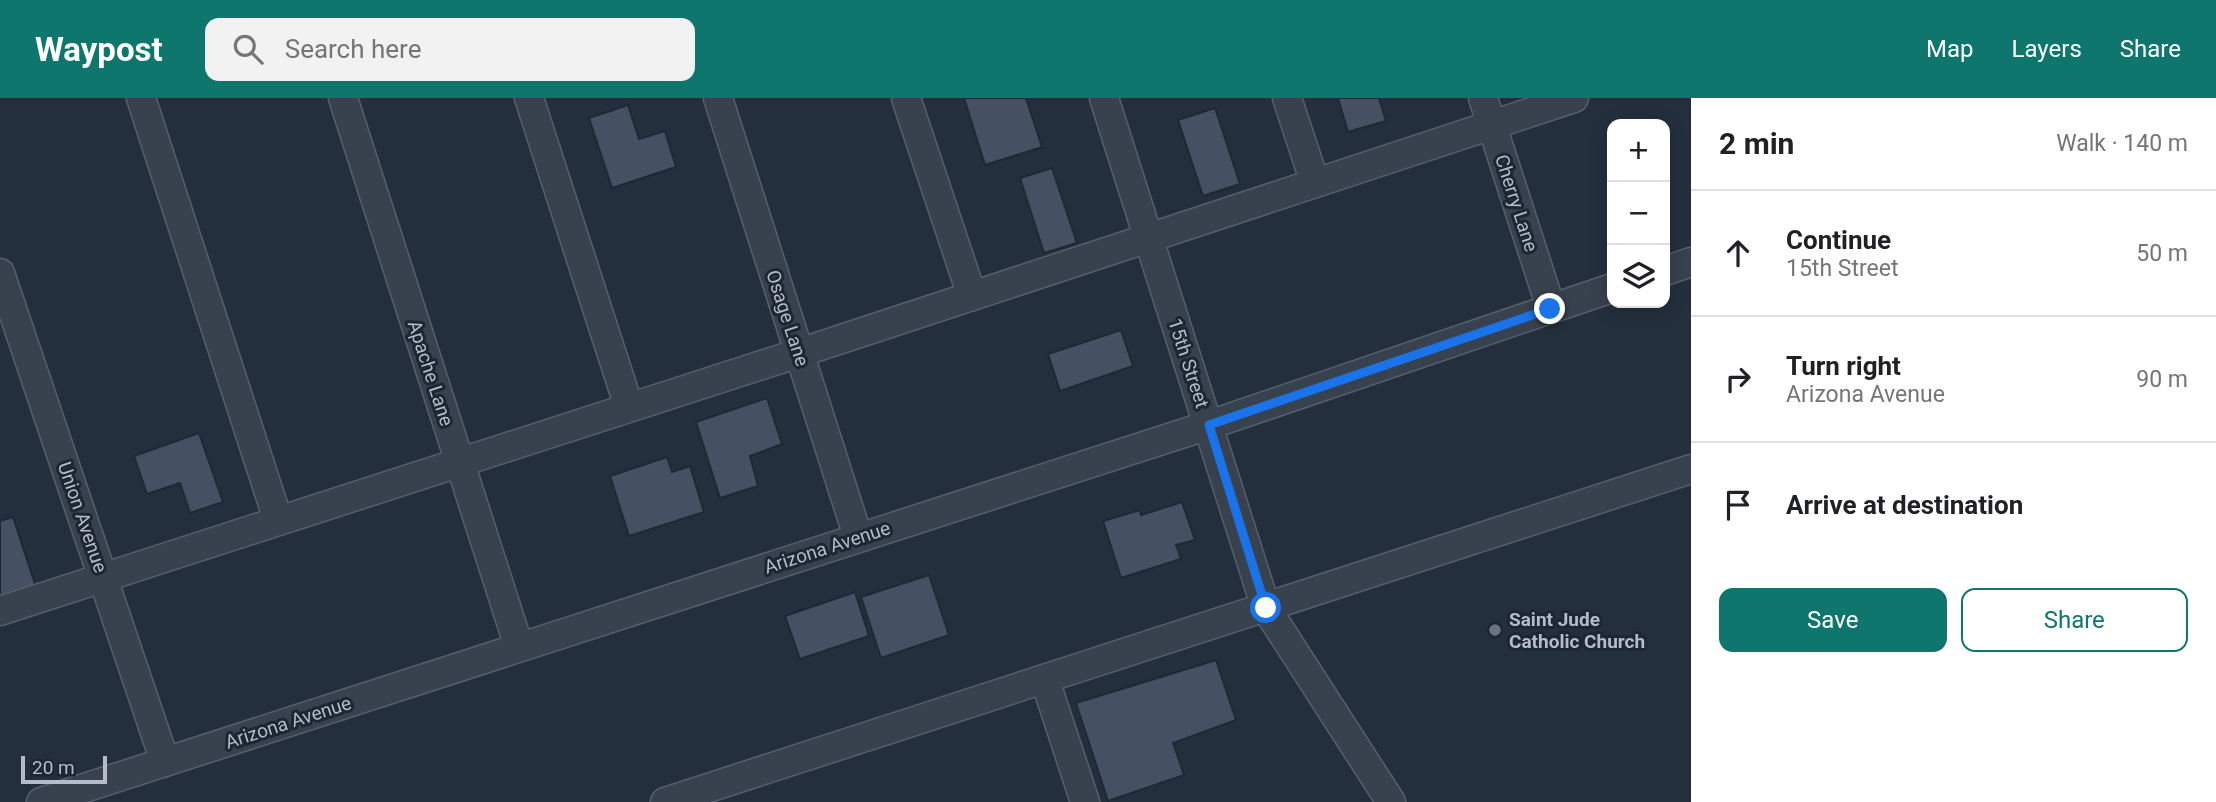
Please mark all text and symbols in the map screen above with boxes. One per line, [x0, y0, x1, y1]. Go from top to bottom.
search box [205, 18, 695, 81]
text: Waypost [35, 30, 163, 69]
icon: search [229, 30, 267, 68]
text: Search here [285, 34, 421, 64]
text: Map [1926, 35, 1974, 63]
text: Layers [2012, 35, 2082, 63]
text: Share [2120, 35, 2181, 63]
map controls [1607, 119, 1670, 308]
button: + [1607, 119, 1670, 182]
text: 2 min [1719, 126, 1794, 161]
text: Walk · 140 m [2056, 130, 2188, 157]
street label: Cherry Lane [1490, 152, 1543, 255]
button: − [1607, 182, 1670, 245]
text: Continue [1786, 225, 1891, 255]
icon: ahead [1719, 234, 1757, 272]
text: 50 m [2136, 240, 2188, 267]
button: layers [1607, 245, 1670, 308]
text: 15th Street [1786, 255, 1898, 282]
street label: Osage Lane [761, 267, 814, 369]
route end [1534, 293, 1565, 324]
street label: 15th Street [1163, 315, 1214, 411]
street label: Apache Lane [403, 317, 458, 429]
text: Turn right [1786, 351, 1901, 381]
icon: right [1719, 360, 1757, 398]
text: 90 m [2136, 366, 2188, 393]
text: Arizona Avenue [1786, 381, 1945, 408]
street label: Union Avenue [53, 459, 112, 576]
icon: arrive [1719, 486, 1757, 524]
text: Arrive at destination [1786, 490, 2023, 520]
street label: Arizona Avenue [761, 516, 893, 579]
button: Save [1719, 588, 1947, 652]
button: Share [1961, 588, 2188, 652]
route start [1250, 592, 1281, 623]
place label: Saint Jude Catholic Church [1509, 608, 1645, 653]
marker: Saint Jude Catholic Church [1487, 622, 1503, 638]
street label: Arizona Avenue [222, 691, 354, 754]
scale bar [21, 753, 107, 785]
text: 20 m [32, 756, 75, 779]

